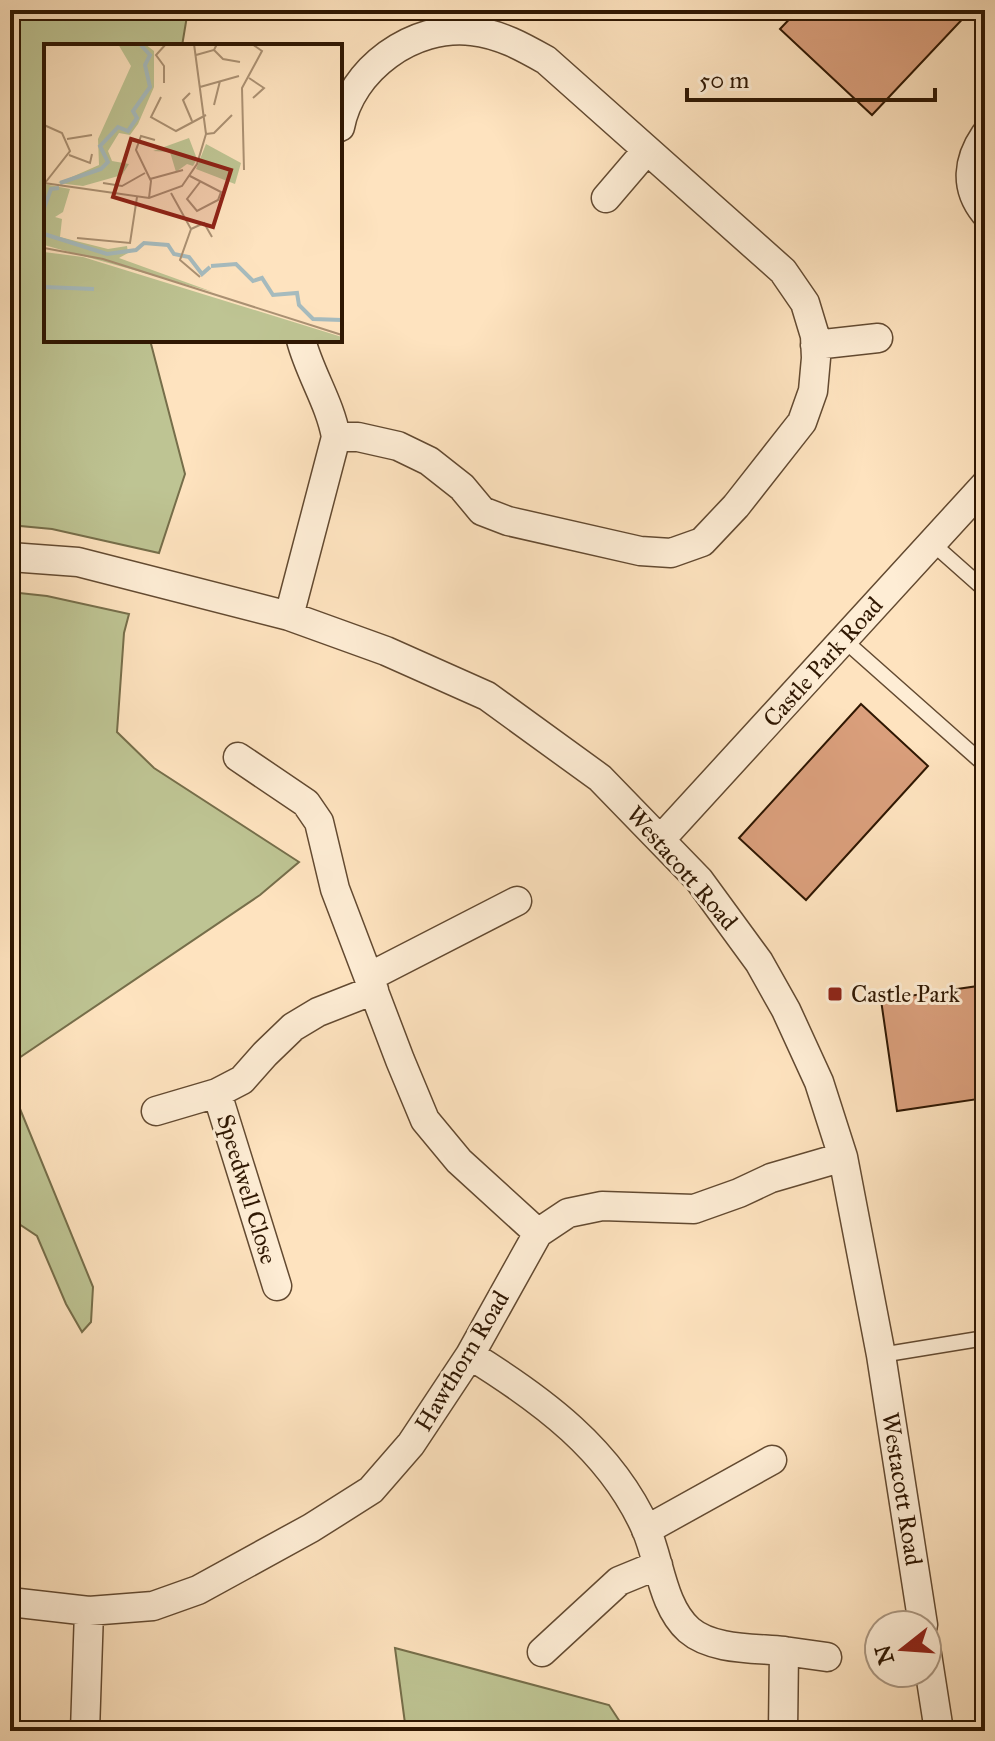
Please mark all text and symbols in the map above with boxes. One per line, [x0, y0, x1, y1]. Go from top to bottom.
inset map [44, 44, 342, 342]
scale bar [687, 52, 935, 102]
text: 50 m [699, 65, 749, 95]
street label: Castle Park Road [757, 591, 889, 733]
street label: Westacott Road [620, 800, 744, 936]
place label: Castle Park [851, 979, 961, 1009]
marker: Castle Park [826, 985, 844, 1003]
street label: Speedwell Close [210, 1110, 284, 1268]
street label: Hawthorn Road [408, 1285, 516, 1437]
street label: Westacott Road [875, 1410, 929, 1568]
north arrow [863, 1609, 943, 1689]
text: N [869, 1642, 900, 1668]

